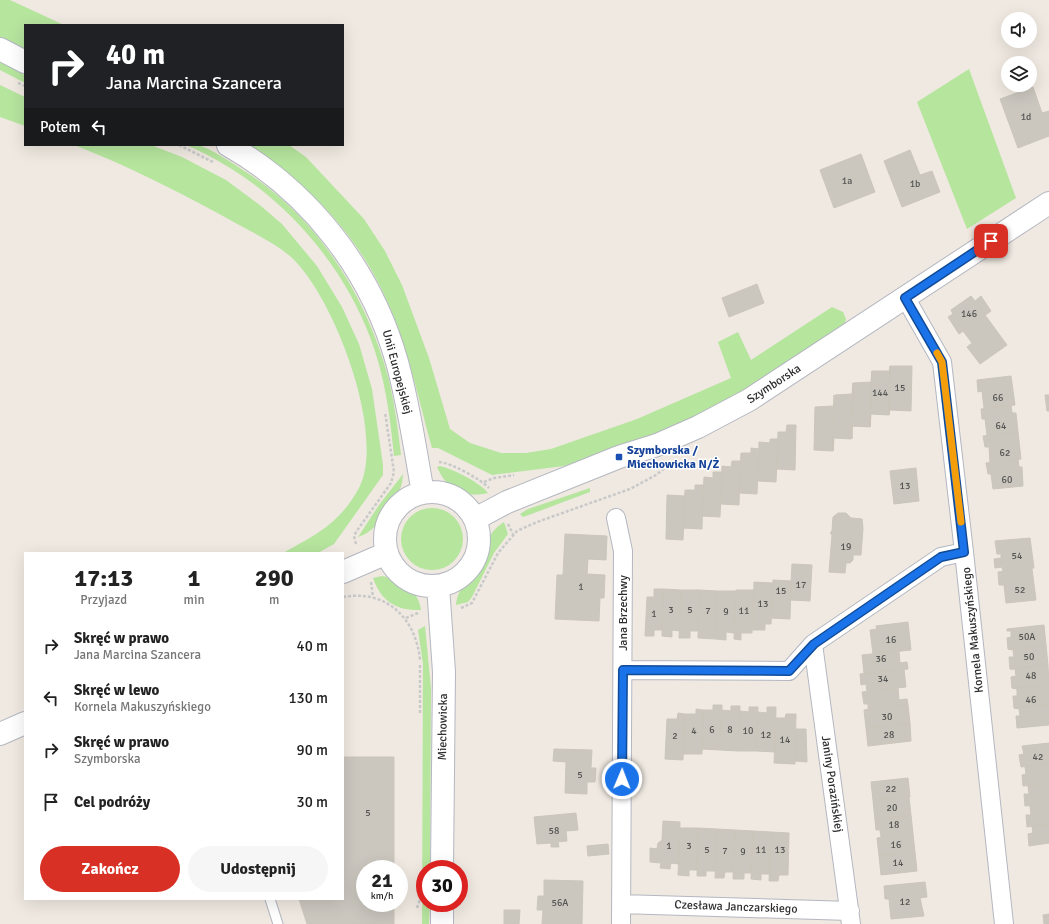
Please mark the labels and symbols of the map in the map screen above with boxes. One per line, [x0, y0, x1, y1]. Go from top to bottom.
house number: 1d [1021, 111, 1031, 123]
house number: 1a [842, 175, 852, 187]
house number: 1b [910, 178, 920, 190]
pin [974, 224, 1008, 258]
house number: 146 [961, 308, 977, 320]
street label: Unii Europejskiej [379, 328, 415, 416]
street label: Szymborska [744, 361, 804, 407]
house number: 15 [895, 382, 905, 394]
house number: 144 [872, 387, 889, 399]
house number: 66 [993, 392, 1003, 404]
house number: 64 [996, 420, 1007, 432]
place label: Szymborska / Miechowicka N/Ż [627, 443, 719, 472]
house number: 62 [1000, 447, 1010, 459]
marker: Szymborska / Miechowicka N/Ż [614, 452, 624, 462]
house number: 60 [1002, 474, 1012, 486]
house number: 13 [900, 480, 910, 492]
house number: 19 [841, 541, 851, 553]
house number: 54 [1012, 550, 1023, 562]
street label: Kornela Makuszyńskiego [959, 566, 987, 694]
street label: Jana Brzechwy [616, 575, 631, 651]
house number: 17 [796, 579, 806, 591]
house number: 1 [578, 581, 584, 593]
house number: 52 [1015, 584, 1025, 596]
house number: 15 [776, 585, 786, 597]
house number: 13 [758, 598, 768, 610]
house number: 3 [668, 604, 674, 616]
house number: 5 [687, 604, 693, 616]
house number: 7 [705, 605, 711, 617]
house number: 11 [739, 605, 749, 617]
house number: 9 [723, 606, 729, 618]
house number: 1 [651, 608, 657, 620]
house number: 50A [1019, 631, 1035, 643]
house number: 16 [886, 634, 896, 646]
house number: 50 [1024, 651, 1034, 663]
house number: 36 [876, 653, 886, 665]
house number: 48 [1026, 670, 1036, 682]
house number: 34 [878, 673, 889, 685]
street label: Miechowicka [435, 693, 451, 761]
house number: 46 [1026, 694, 1036, 706]
house number: 30 [882, 711, 892, 723]
house number: 6 [709, 724, 715, 736]
house number: 8 [727, 724, 733, 736]
house number: 4 [691, 725, 697, 737]
house number: 10 [743, 725, 753, 737]
house number: 12 [761, 729, 771, 741]
house number: 28 [884, 729, 894, 741]
house number: 2 [672, 730, 678, 742]
house number: 14 [780, 734, 791, 746]
street label: Janiny Porazińskiej [818, 735, 846, 833]
house number: 42 [1033, 751, 1043, 763]
position arrow [601, 758, 643, 800]
house number: 5 [577, 769, 583, 781]
house number: 22 [886, 783, 896, 795]
house number: 20 [887, 802, 897, 814]
house number: 5 [365, 807, 371, 819]
house number: 18 [889, 819, 899, 831]
house number: 58 [549, 825, 559, 837]
house number: 16 [891, 839, 901, 851]
house number: 1 [666, 840, 672, 852]
house number: 3 [686, 840, 692, 852]
house number: 5 [704, 844, 710, 856]
house number: 11 [756, 844, 766, 856]
house number: 13 [775, 844, 785, 856]
house number: 7 [722, 845, 728, 857]
house number: 9 [740, 846, 746, 858]
house number: 14 [893, 857, 904, 869]
speed limit sign: 30 [416, 860, 468, 912]
house number: 12 [900, 896, 910, 908]
house number: 56A [552, 897, 568, 909]
street label: Czesława Janczarskiego [674, 897, 798, 917]

